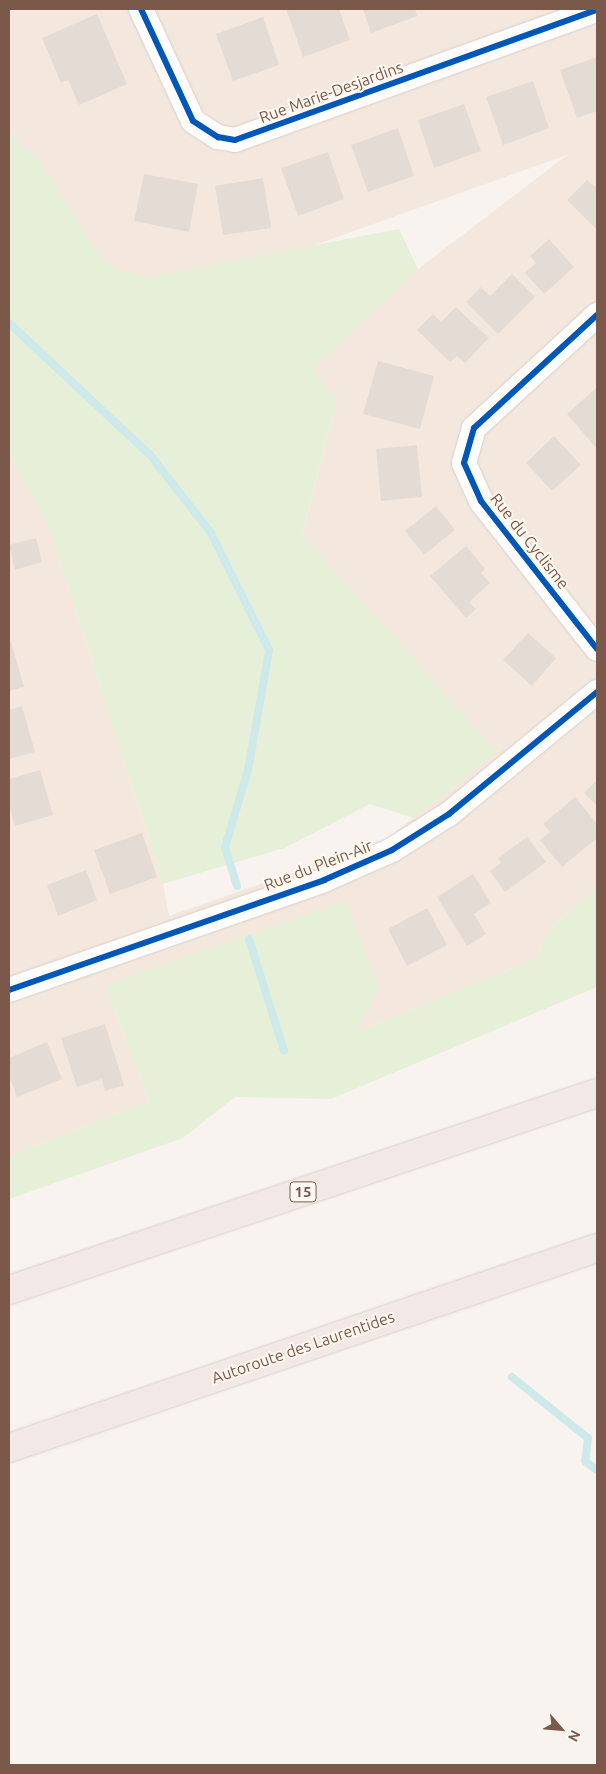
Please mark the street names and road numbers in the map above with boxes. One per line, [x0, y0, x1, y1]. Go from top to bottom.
street label: Rue Marie-Desjardins [256, 57, 406, 127]
street label: Rue du Cyclisme [487, 489, 573, 593]
street label: Rue du Plein-Air [261, 836, 375, 894]
road number: 15 [289, 1180, 317, 1204]
street label: Autoroute des Laurentides [209, 1307, 397, 1387]

